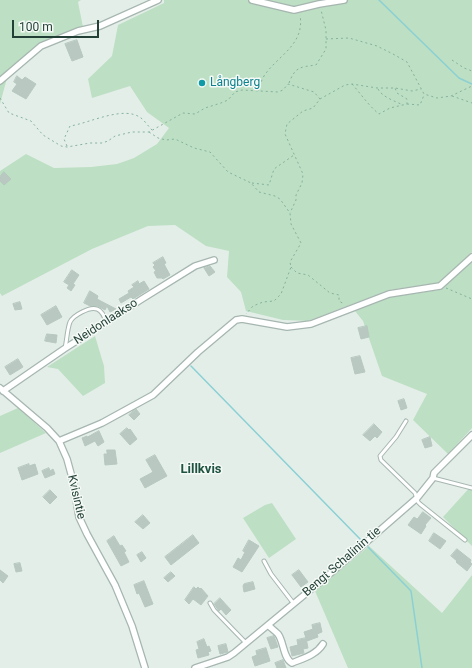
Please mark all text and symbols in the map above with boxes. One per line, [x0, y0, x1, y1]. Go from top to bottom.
scale bar [14, 12, 101, 38]
text: 100 m [19, 20, 53, 34]
place label: Långberg [210, 76, 260, 90]
marker: Långberg [197, 78, 207, 88]
street label: Neidonlaakso [71, 296, 141, 348]
district label: Lillkvis [181, 462, 221, 478]
street label: Kvisintie [64, 473, 88, 521]
street label: Bengt Schalinin tie [300, 524, 384, 600]

